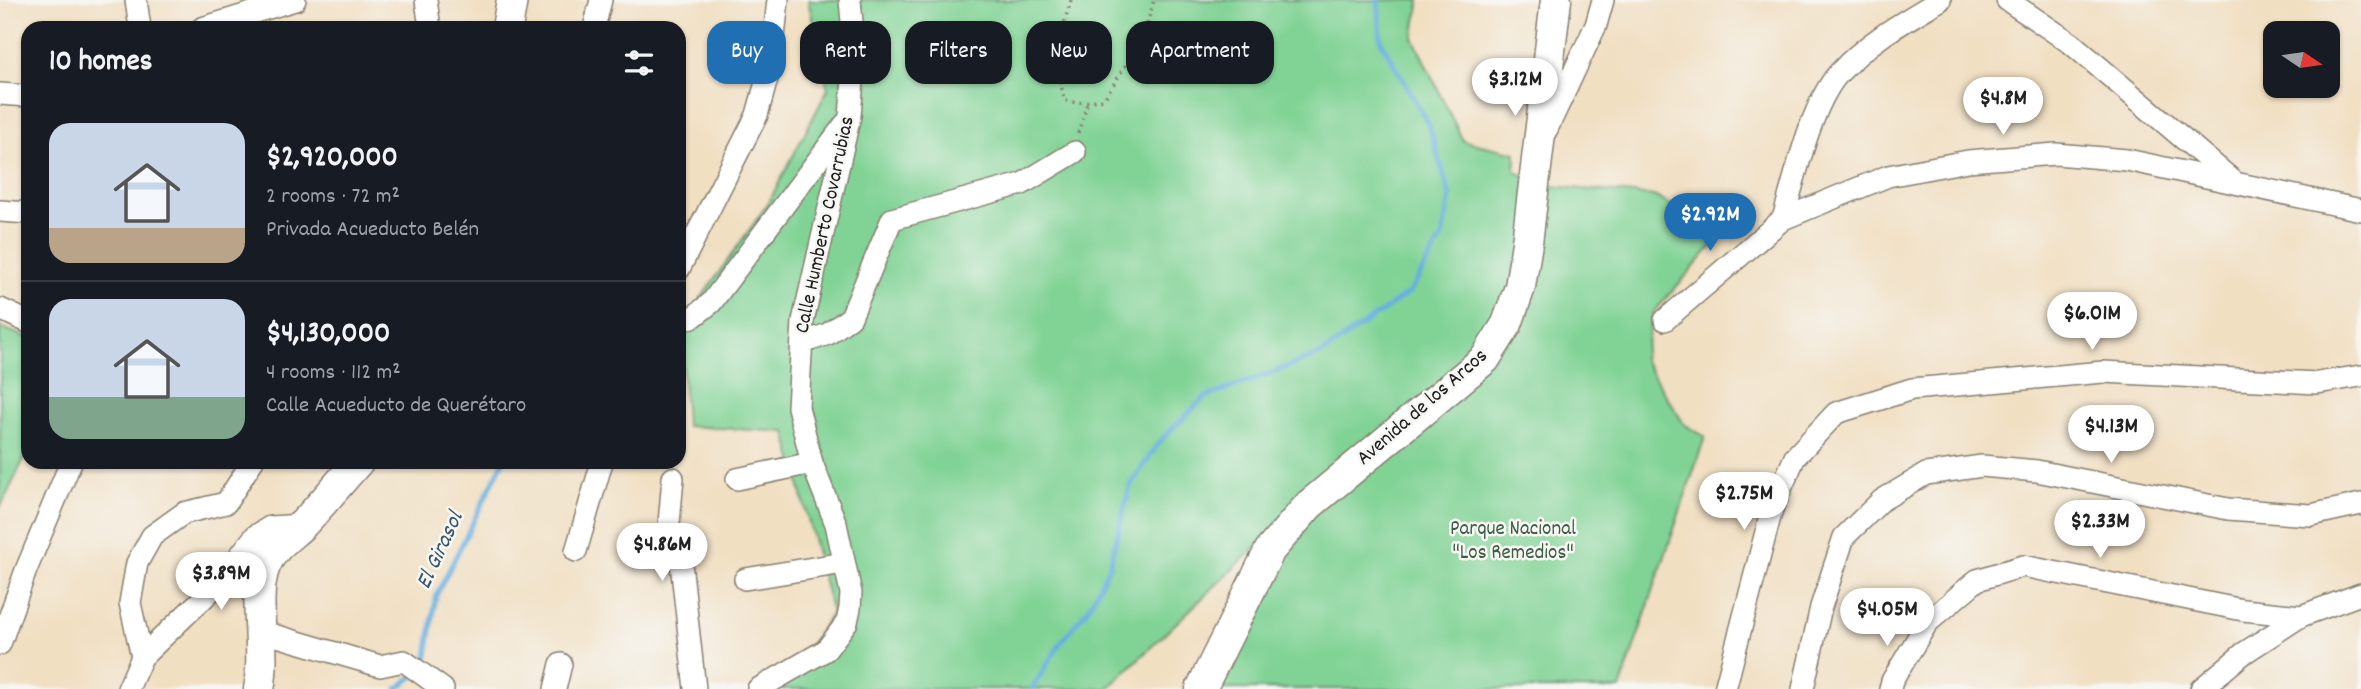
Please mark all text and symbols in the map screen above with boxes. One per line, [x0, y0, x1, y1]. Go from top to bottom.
chip: Buy [707, 21, 786, 84]
chip: Rent [800, 21, 891, 84]
chip: Filters [905, 21, 1012, 84]
chip: New [1026, 21, 1112, 84]
chip: Apartment [1126, 21, 1274, 84]
north arrow [2263, 21, 2340, 98]
map controls [2263, 21, 2340, 98]
text: 10 homes [49, 42, 152, 85]
icon: filters [620, 44, 658, 82]
pin: $3.12M [1458, 58, 1572, 118]
text: $3.12M [1488, 64, 1542, 97]
pin: $4.8M [1954, 78, 2052, 137]
text: $4.8M [1979, 83, 2027, 116]
street label: Calle Humberto Covarrubias [788, 114, 864, 336]
text: $2,920,000 [266, 138, 398, 181]
icon: home [105, 151, 189, 235]
text: 2 rooms · 72 m² [266, 181, 400, 214]
pin: $2.92M [1653, 194, 1767, 253]
text: $2.92M [1680, 199, 1740, 232]
text: Privada Acueducto Belén [266, 214, 479, 247]
pin: $6.01M [2035, 292, 2149, 352]
text: $6.01M [2063, 298, 2121, 331]
text: $4,130,000 [266, 314, 390, 357]
icon: home [105, 327, 189, 411]
street label: Avenida de los Arcos [1351, 342, 1495, 474]
text: 4 rooms · 112 m² [266, 357, 401, 390]
text: Calle Acueducto de Querétaro [266, 390, 526, 423]
pin: $4.13M [2054, 406, 2168, 465]
text: $4.13M [2084, 411, 2138, 444]
pin: $2.75M [1687, 472, 1801, 532]
text: $2.75M [1715, 478, 1773, 511]
pin: $2.33M [2043, 500, 2157, 560]
water label: El Girasol [409, 506, 474, 595]
text: $2.33M [2070, 506, 2130, 539]
park label: Parque Nacional "Los Remedios" [1450, 515, 1576, 569]
pin: $4.86M [605, 524, 719, 583]
text: $4.86M [633, 529, 692, 562]
pin: $3.89M [164, 552, 278, 612]
text: $3.89M [192, 558, 250, 591]
pin: $4.05M [1830, 588, 1944, 648]
text: $4.05M [1856, 594, 1918, 627]

